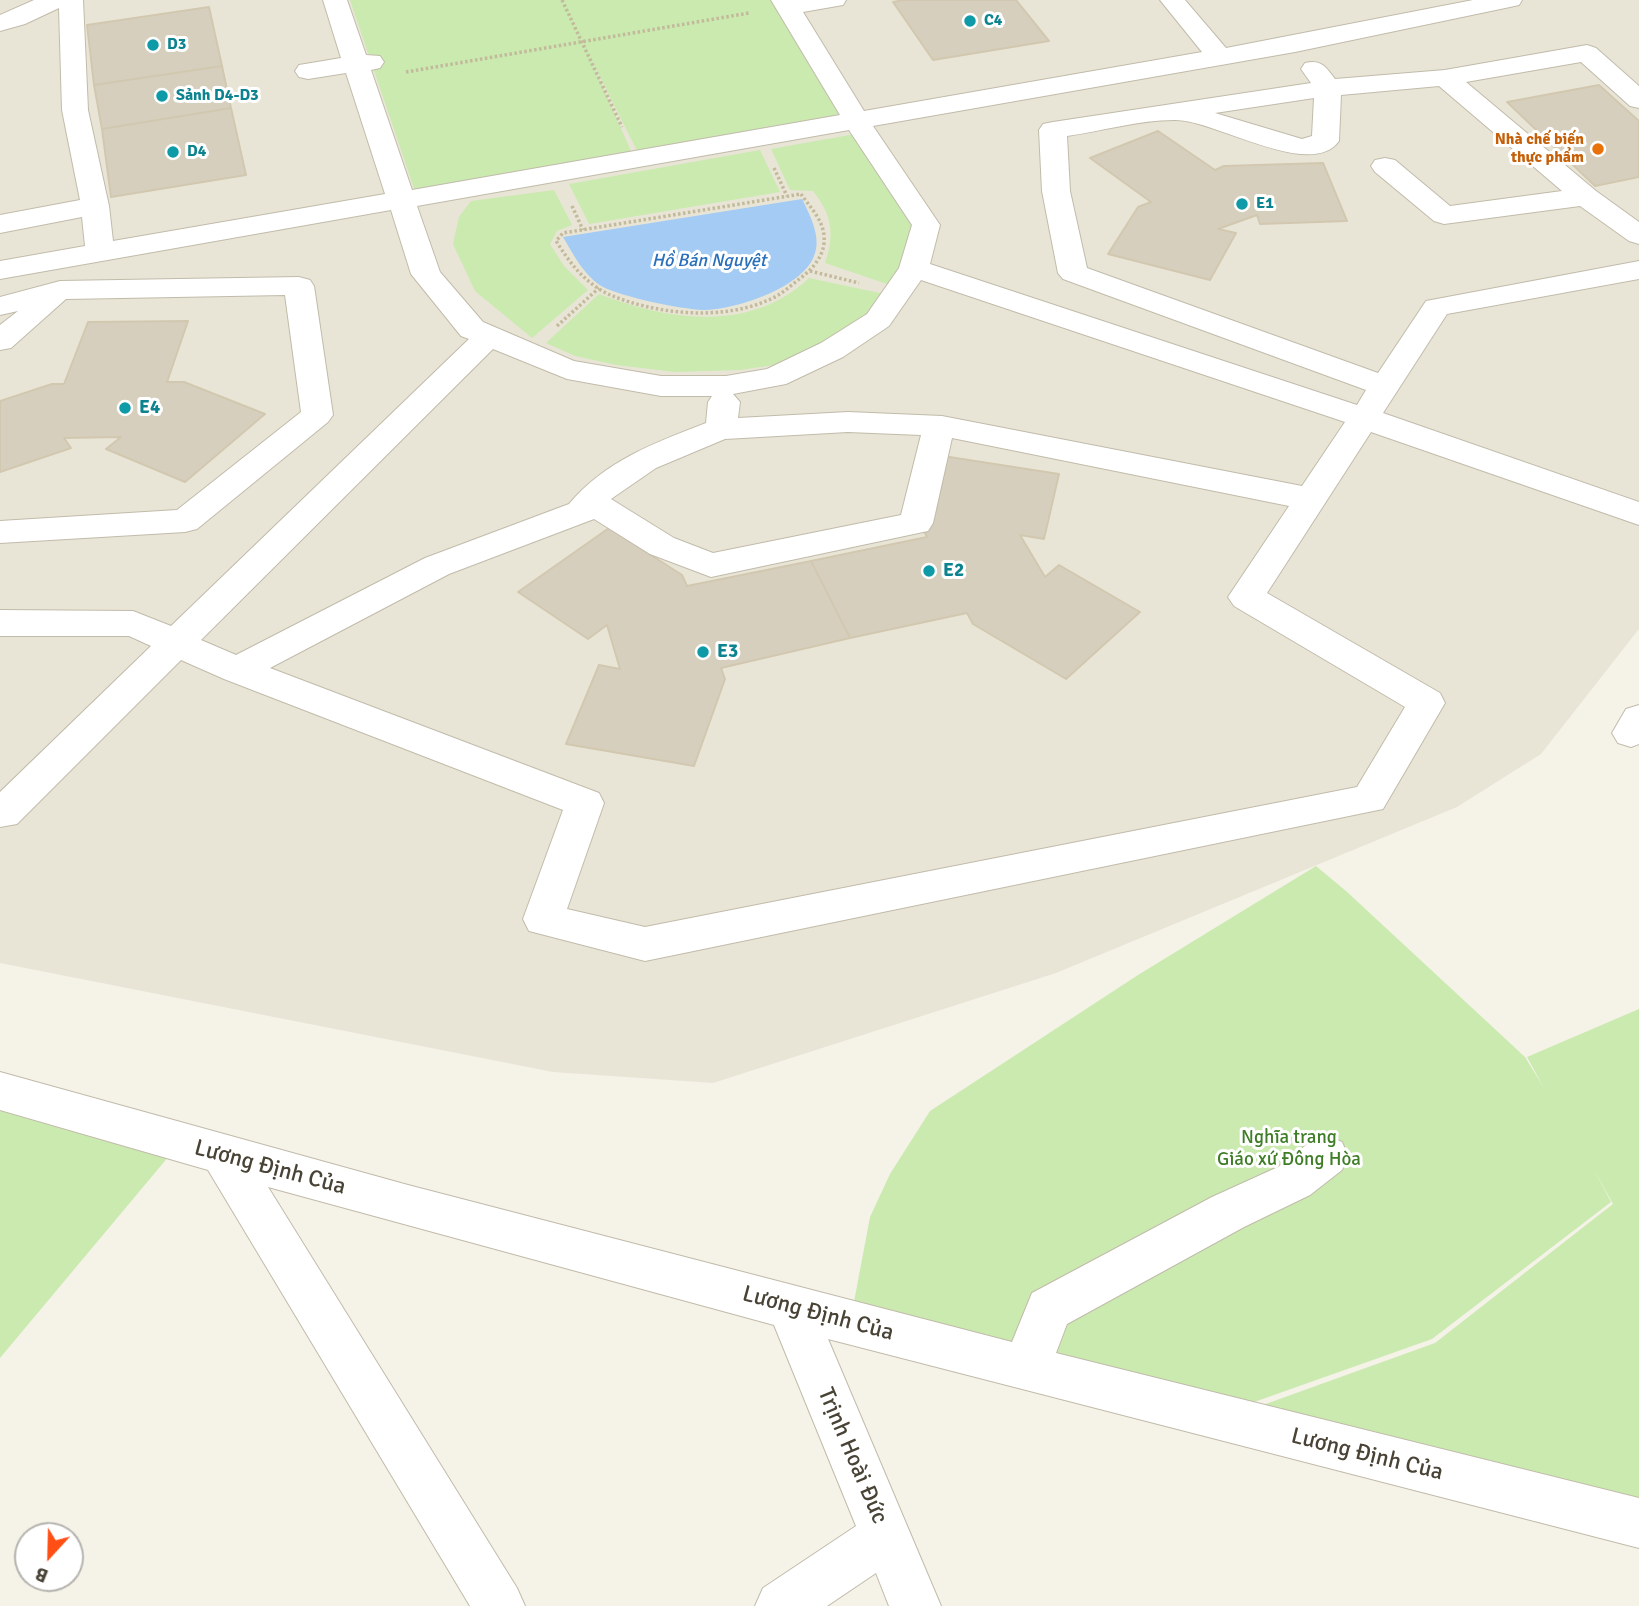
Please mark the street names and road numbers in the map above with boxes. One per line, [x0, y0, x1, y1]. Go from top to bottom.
street label: Lương Định Của [191, 1135, 349, 1201]
street label: Lương Định Của [739, 1281, 897, 1347]
street label: Trịnh Hoài Đức [811, 1384, 893, 1528]
street label: Lương Định Của [1288, 1423, 1446, 1487]

